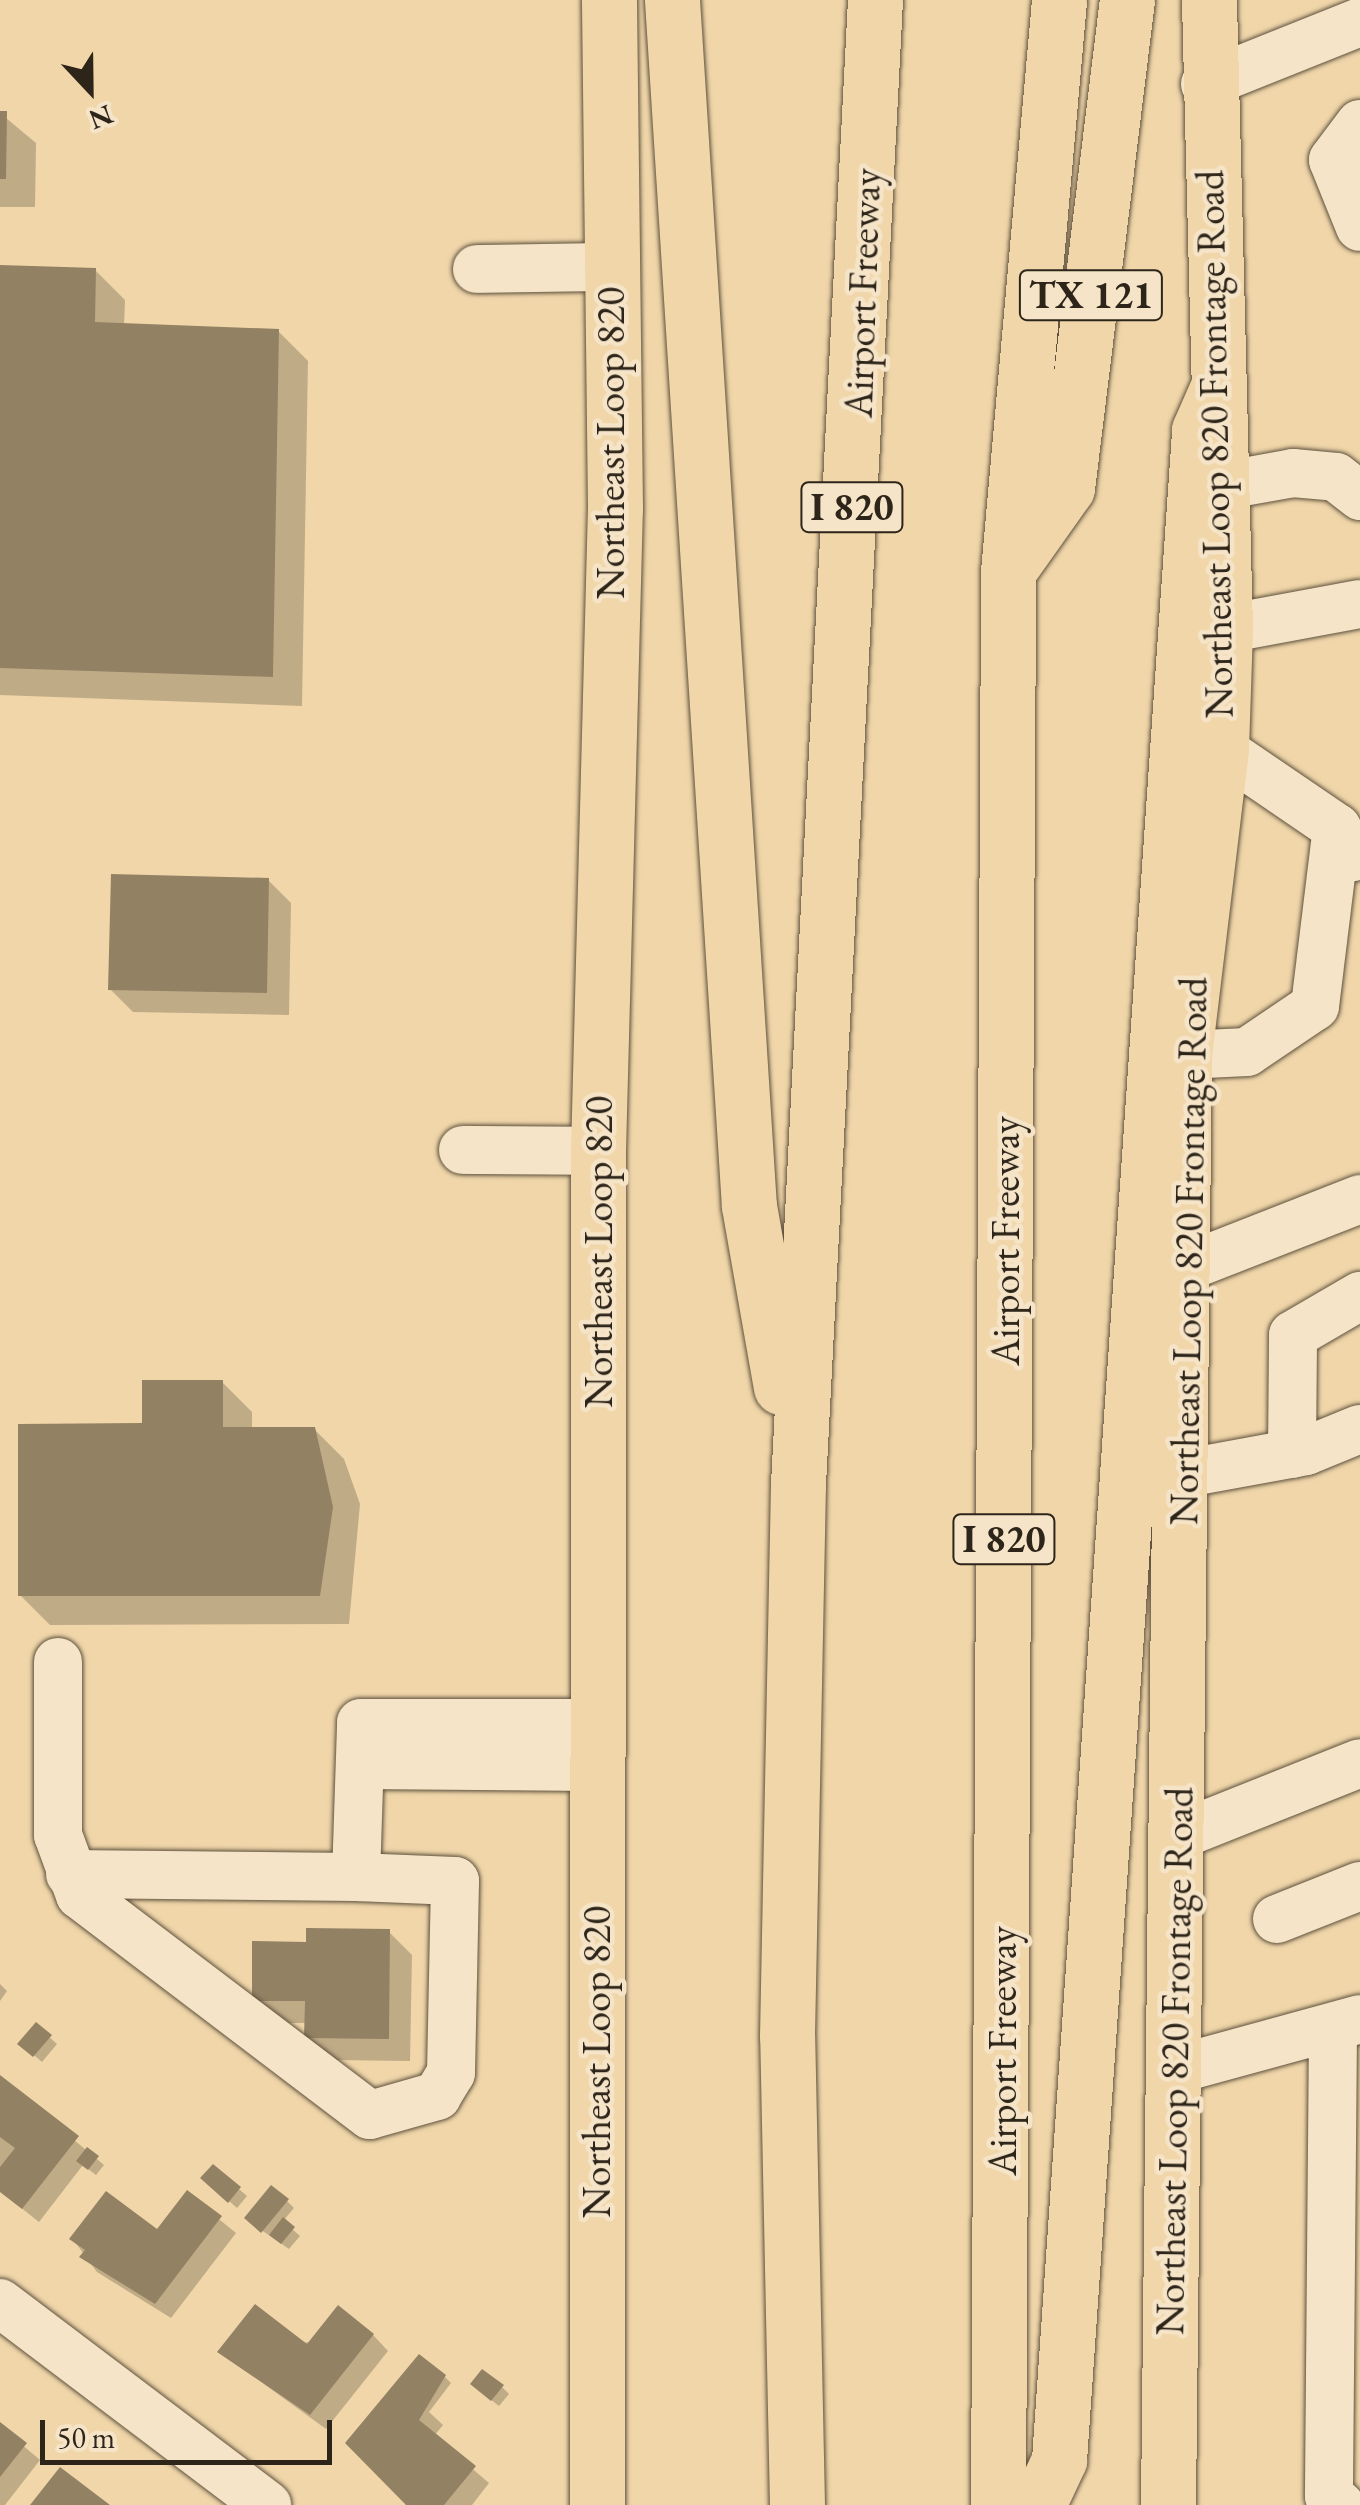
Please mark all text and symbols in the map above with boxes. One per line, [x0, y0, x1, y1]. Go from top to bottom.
north arrow [40, 40, 140, 140]
text: N [84, 97, 118, 139]
street label: Airport Freeway [834, 167, 890, 419]
street label: Northeast Loop 820 Frontage Road [1185, 169, 1243, 719]
road number: TX 121 [1018, 262, 1164, 328]
street label: Northeast Loop 820 [586, 287, 634, 599]
road number: I 820 [800, 474, 904, 540]
street label: Northeast Loop 820 Frontage Road [1159, 976, 1217, 1526]
street label: Northeast Loop 820 [574, 1096, 622, 1408]
street label: Airport Freeway [981, 1116, 1029, 1366]
road number: I 820 [952, 1506, 1056, 1572]
street label: Northeast Loop 820 Frontage Road [1145, 1786, 1203, 2336]
street label: Northeast Loop 820 [572, 1906, 620, 2218]
street label: Airport Freeway [978, 1926, 1026, 2176]
scale bar [45, 2400, 338, 2462]
text: 50 m [57, 2418, 115, 2457]

